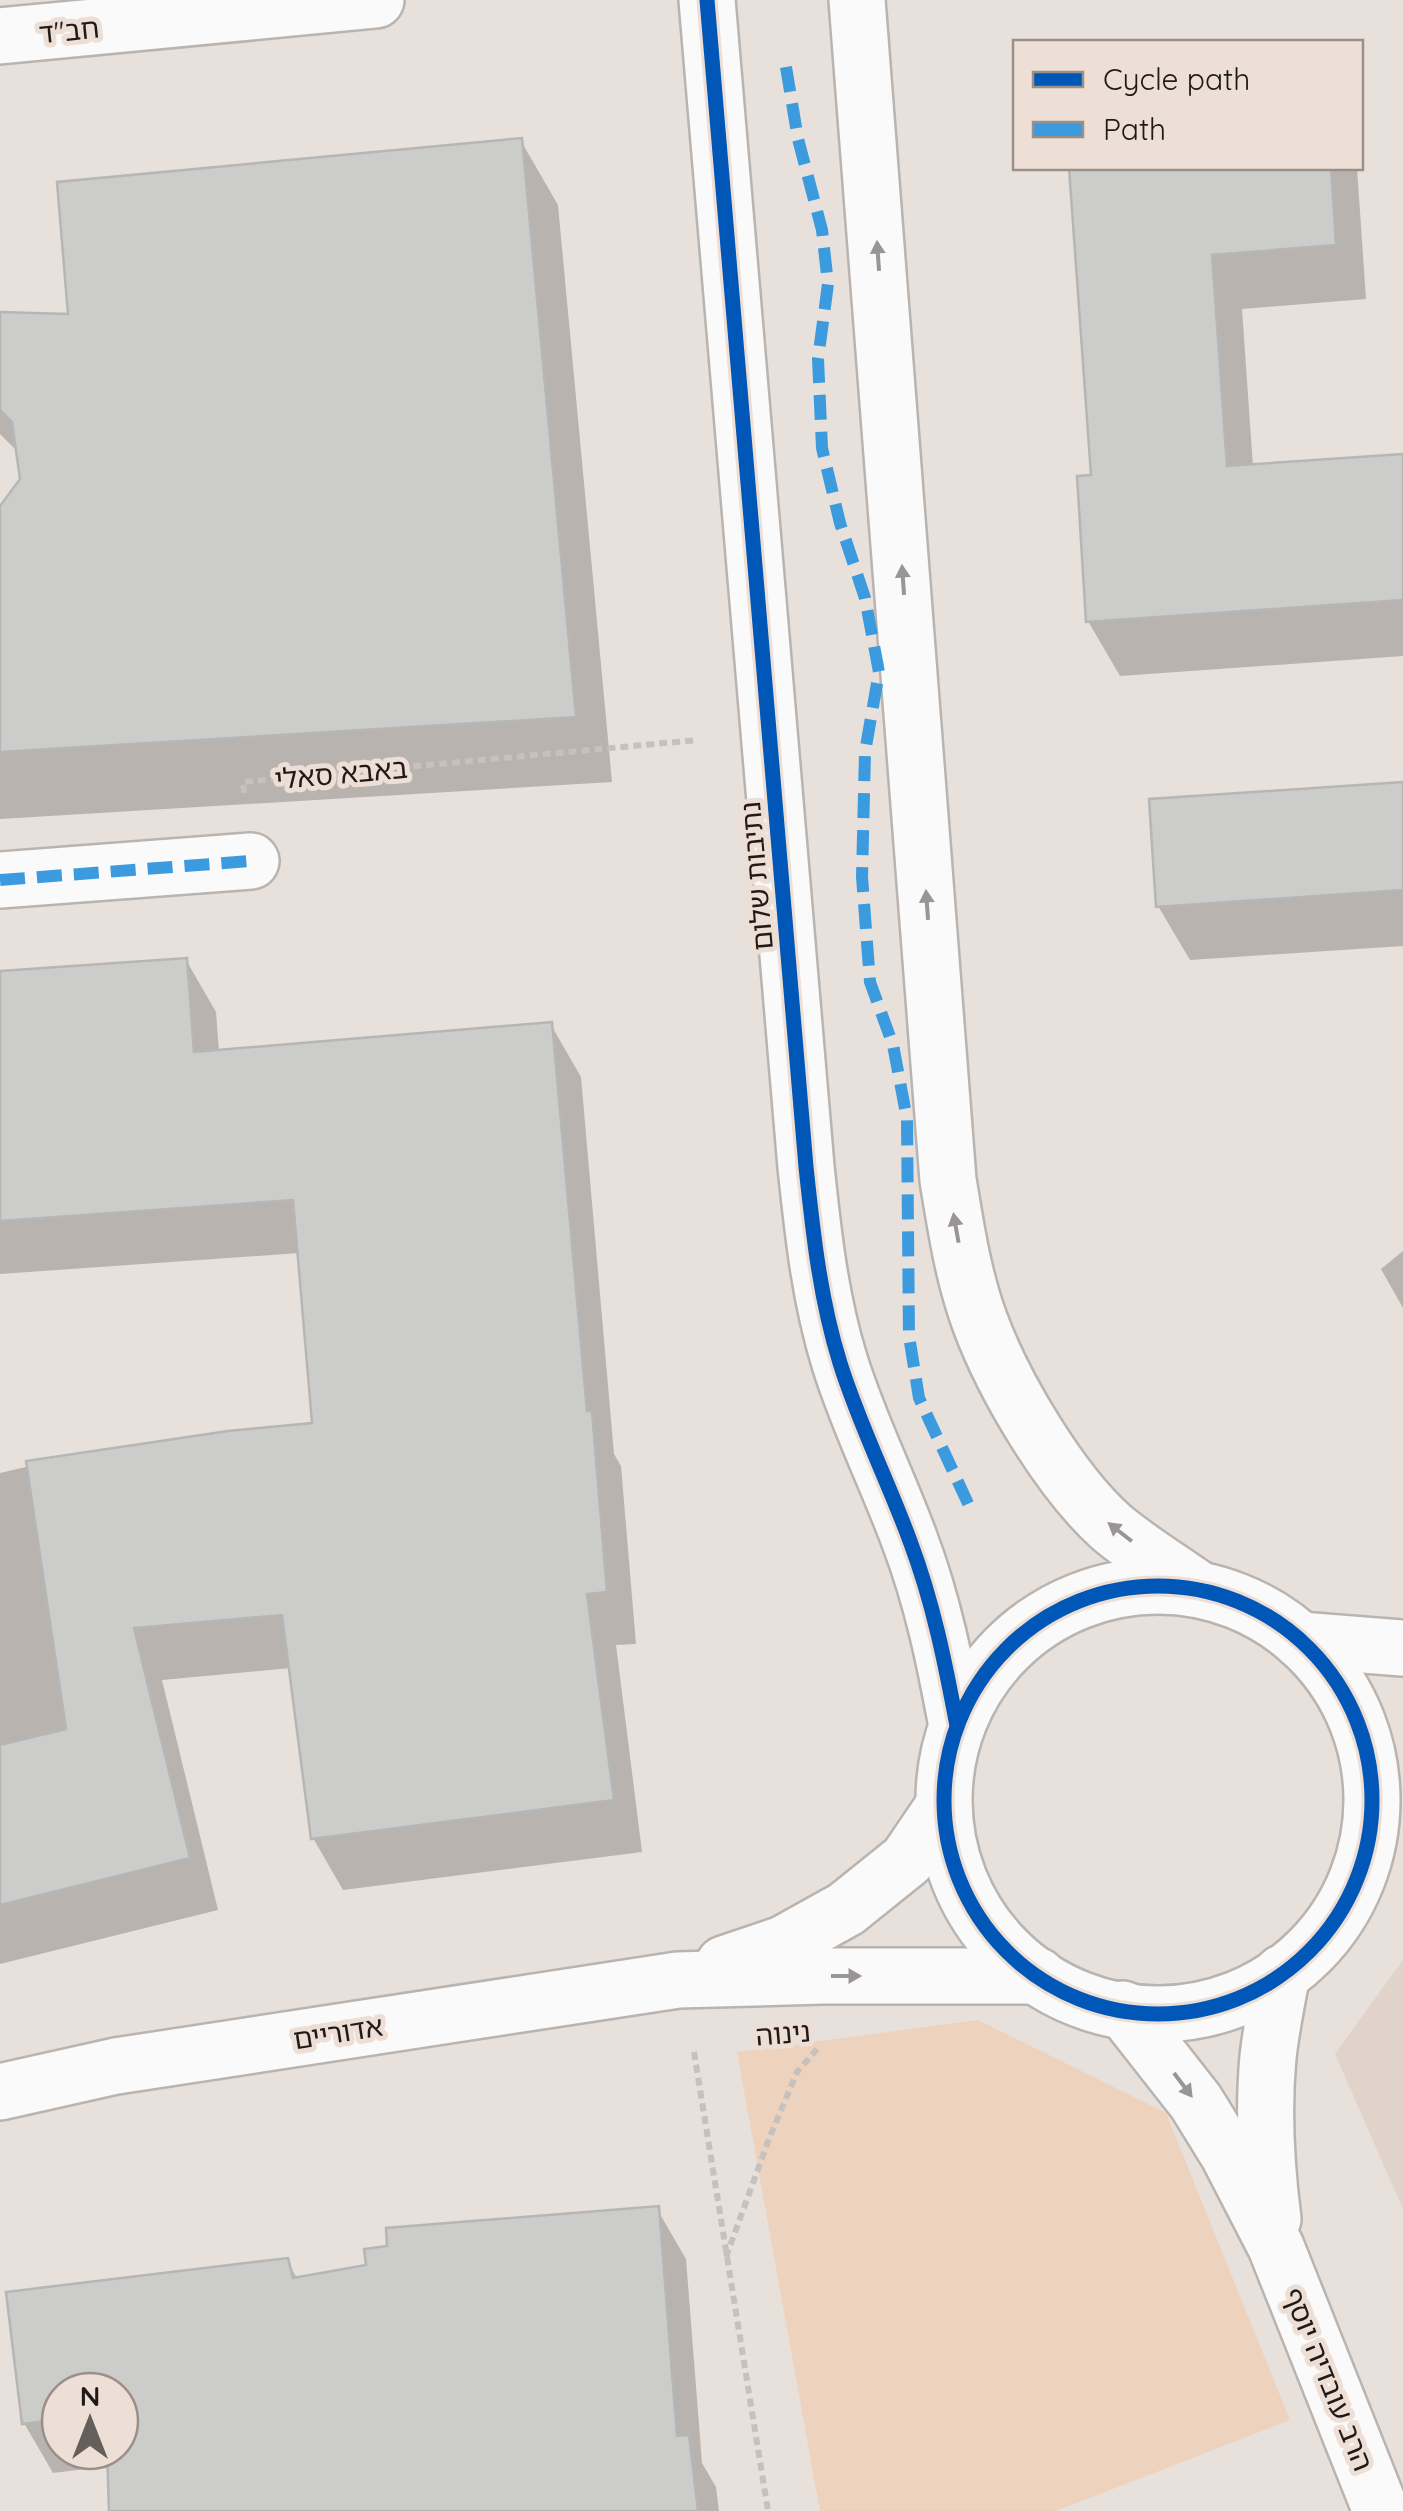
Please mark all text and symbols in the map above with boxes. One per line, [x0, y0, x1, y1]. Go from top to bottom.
street label: חב"ד [37, 9, 101, 51]
legend [1013, 40, 1363, 170]
text: Cycle path [1103, 60, 1250, 98]
text: Path [1103, 110, 1166, 148]
one-way arrow [870, 240, 886, 272]
one-way arrow [894, 564, 910, 596]
street label: באבא סאלי [273, 750, 409, 796]
street label: נתיבות שלום [732, 800, 780, 952]
one-way arrow [919, 888, 935, 920]
one-way arrow [948, 1212, 963, 1243]
one-way arrow [1107, 1522, 1132, 1543]
one-way arrow [830, 1968, 862, 1984]
street label: אדוריים [291, 2008, 385, 2056]
street label: נינוה [754, 2013, 812, 2053]
one-way arrow [1173, 2072, 1193, 2098]
street label: הרב עובדיה יוסף [1276, 2282, 1382, 2476]
north arrow [40, 2371, 140, 2471]
text: N [80, 2378, 100, 2413]

